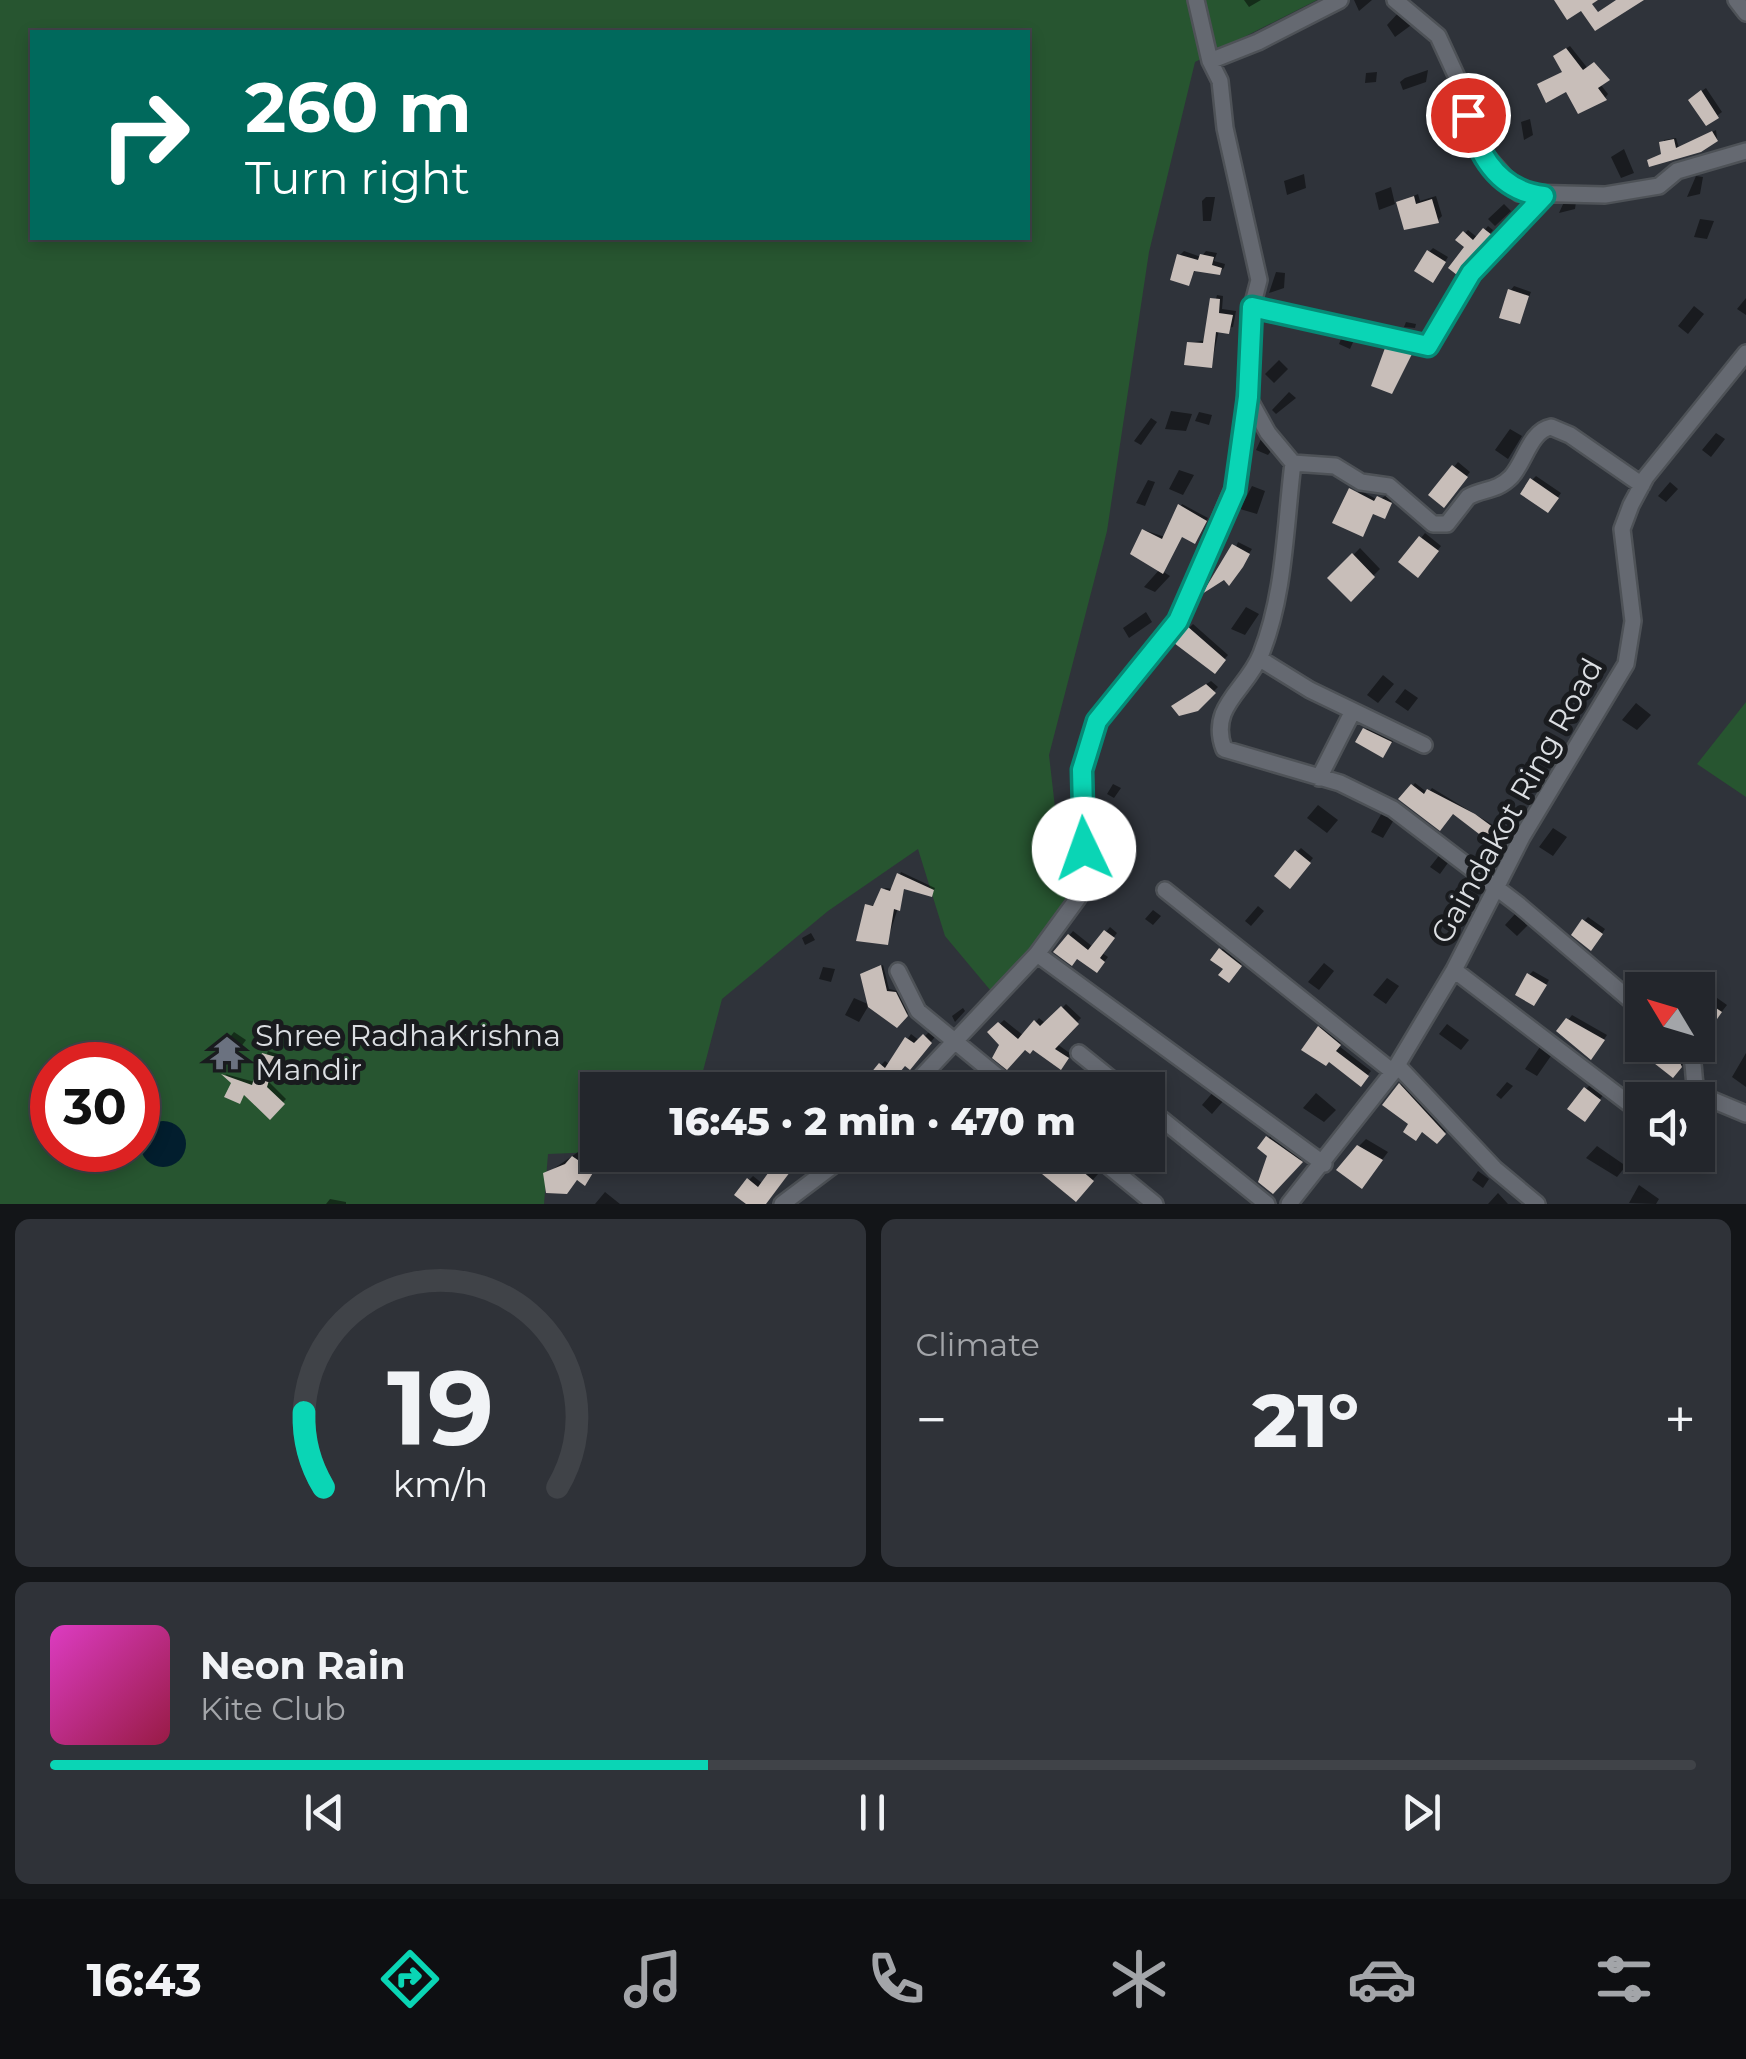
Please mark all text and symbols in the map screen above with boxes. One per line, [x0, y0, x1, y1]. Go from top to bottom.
text: 260 m [245, 64, 472, 150]
icon: right [80, 70, 210, 200]
pin [1426, 73, 1511, 158]
icon: arrive [1441, 88, 1496, 143]
text: Turn right [245, 150, 470, 205]
street label: Gaindakot Ring Road [1423, 652, 1610, 950]
position arrow [1032, 797, 1136, 901]
north arrow [1625, 972, 1715, 1062]
map controls [1625, 972, 1715, 1172]
place label: Shree RadhaKrishna Mandir [255, 1017, 561, 1088]
temple icon: Shree RadhaKrishna Mandir [208, 1034, 246, 1072]
speed limit sign: 30 [30, 1042, 160, 1172]
button: sound [1625, 1082, 1715, 1172]
text: 16:45 · 2 min · 470 m [669, 1098, 1076, 1145]
text: Climate [916, 1325, 1040, 1364]
text: 19 [387, 1344, 494, 1471]
text: 21° [1252, 1374, 1359, 1466]
text: − [916, 1386, 947, 1453]
text: + [1664, 1386, 1696, 1453]
text: km/h [393, 1462, 488, 1506]
text: Neon Rain [200, 1642, 405, 1689]
text: Kite Club [200, 1689, 346, 1728]
icon: previous [297, 1785, 352, 1840]
icon: pause [845, 1785, 900, 1840]
icon: next [1394, 1785, 1449, 1840]
icon: directions [375, 1944, 445, 2014]
icon: music [618, 1944, 688, 2014]
icon: phone [861, 1944, 931, 2014]
icon: climate [1104, 1944, 1174, 2014]
icon: car [1347, 1944, 1417, 2014]
icon: filters [1589, 1944, 1659, 2014]
text: 16:43 [86, 1952, 202, 2007]

